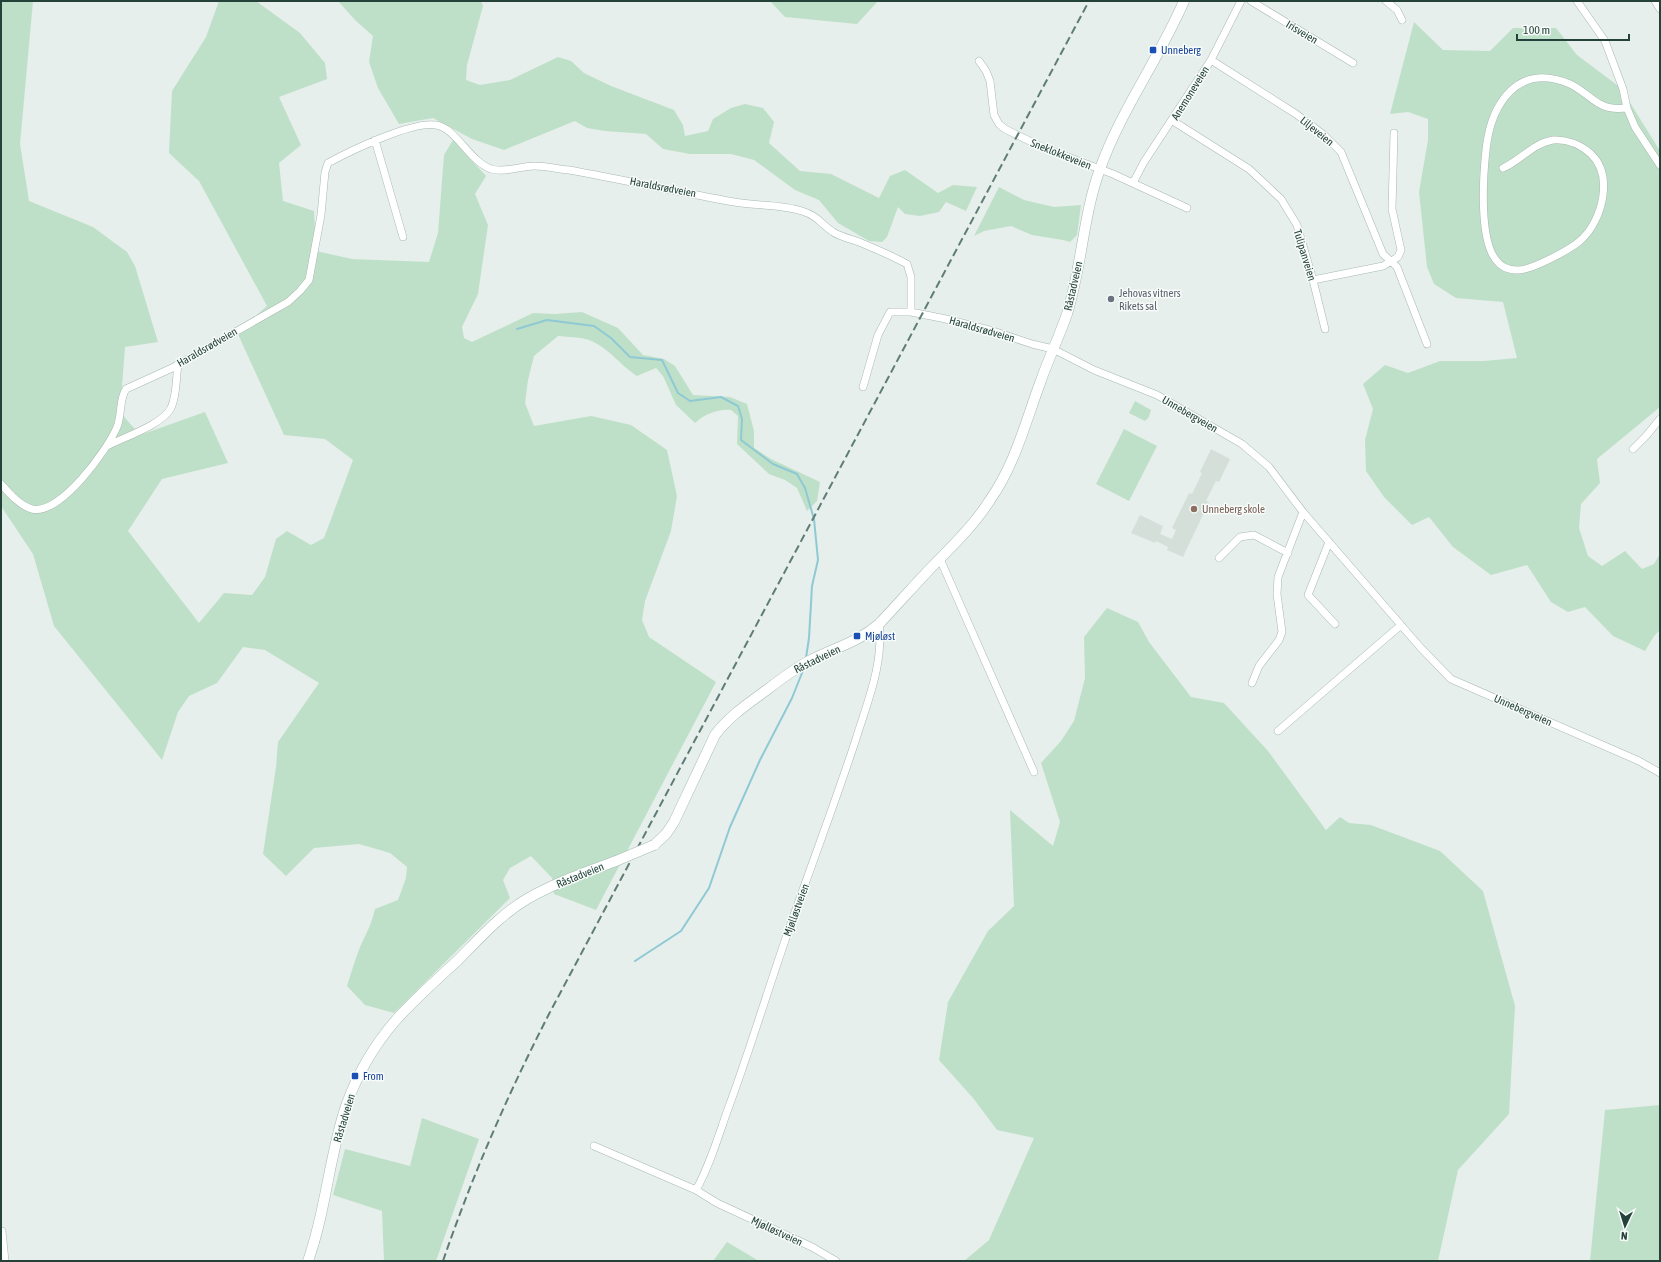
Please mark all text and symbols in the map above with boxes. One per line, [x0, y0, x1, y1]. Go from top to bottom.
scale bar [1517, 16, 1629, 42]
street label: Irisveien [1284, 18, 1320, 46]
text: 100 m [1523, 23, 1550, 37]
place label: Unneberg [1161, 44, 1201, 56]
marker: Unneberg [1148, 45, 1158, 55]
street label: Anemoneveien [1169, 64, 1211, 122]
street label: Liljeveien [1298, 114, 1336, 148]
street label: Sneklokkeveien [1029, 136, 1093, 172]
street label: Haraldsrødveien [629, 175, 697, 199]
street label: Tulipanveien [1292, 228, 1318, 282]
street label: Råstadveien [1061, 260, 1085, 312]
place label: Jehovas vitners Rikets sal [1119, 287, 1181, 312]
marker: Jehovas vitners Rikets sal [1106, 294, 1116, 304]
street label: Haraldsrødveien [948, 314, 1016, 344]
street label: Haraldsrødveien [175, 325, 239, 369]
street label: Unnebergveien [1160, 393, 1220, 435]
place label: Unneberg skole [1202, 503, 1265, 515]
marker: Unneberg skole [1189, 504, 1199, 514]
place label: Mjøløst [865, 630, 895, 642]
marker: Mjøløst [852, 631, 862, 641]
street label: Råstadveien [792, 643, 842, 675]
street label: Unnebergveien [1492, 692, 1554, 728]
street label: Råstadveien [554, 860, 606, 890]
street label: Mjølløstveien [781, 882, 811, 938]
place label: From [363, 1070, 384, 1082]
marker: From [350, 1071, 360, 1081]
street label: Råstadveien [331, 1092, 357, 1144]
north arrow [1605, 1206, 1645, 1246]
street label: Mjølløstveien [749, 1214, 805, 1248]
text: N [1621, 1230, 1628, 1242]

